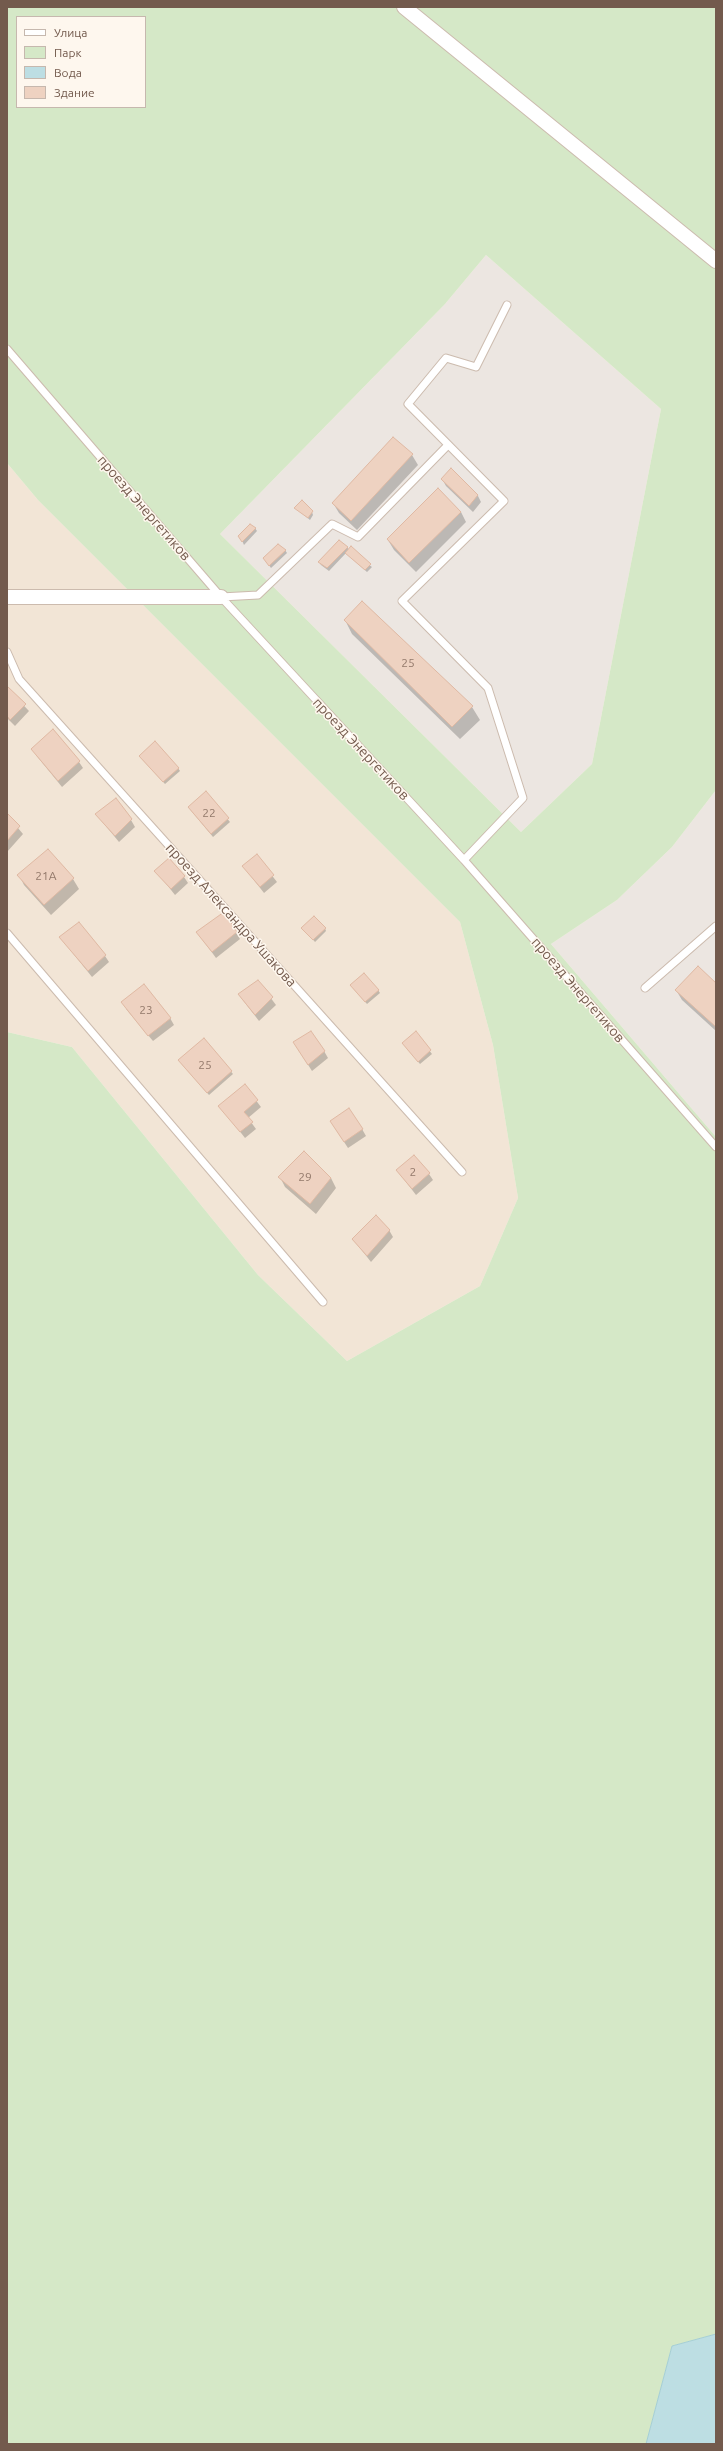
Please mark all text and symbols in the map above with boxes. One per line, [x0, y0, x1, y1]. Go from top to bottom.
legend [16, 16, 146, 108]
text: Улица [54, 26, 87, 39]
text: Парк [54, 46, 82, 59]
text: Вода [54, 66, 82, 79]
text: Здание [54, 86, 95, 99]
street label: проезд Энергетиков [94, 452, 194, 564]
house number: 25 [401, 656, 415, 670]
street label: проезд Энергетиков [309, 694, 413, 804]
house number: 22 [202, 806, 216, 820]
street label: проезд Александра Ушакова [162, 840, 300, 990]
house number: 21А [35, 869, 57, 883]
street label: проезд Энергетиков [528, 934, 628, 1046]
house number: 23 [139, 1003, 153, 1017]
house number: 25 [198, 1058, 212, 1072]
house number: 2 [410, 1165, 416, 1179]
house number: 29 [298, 1170, 312, 1184]

